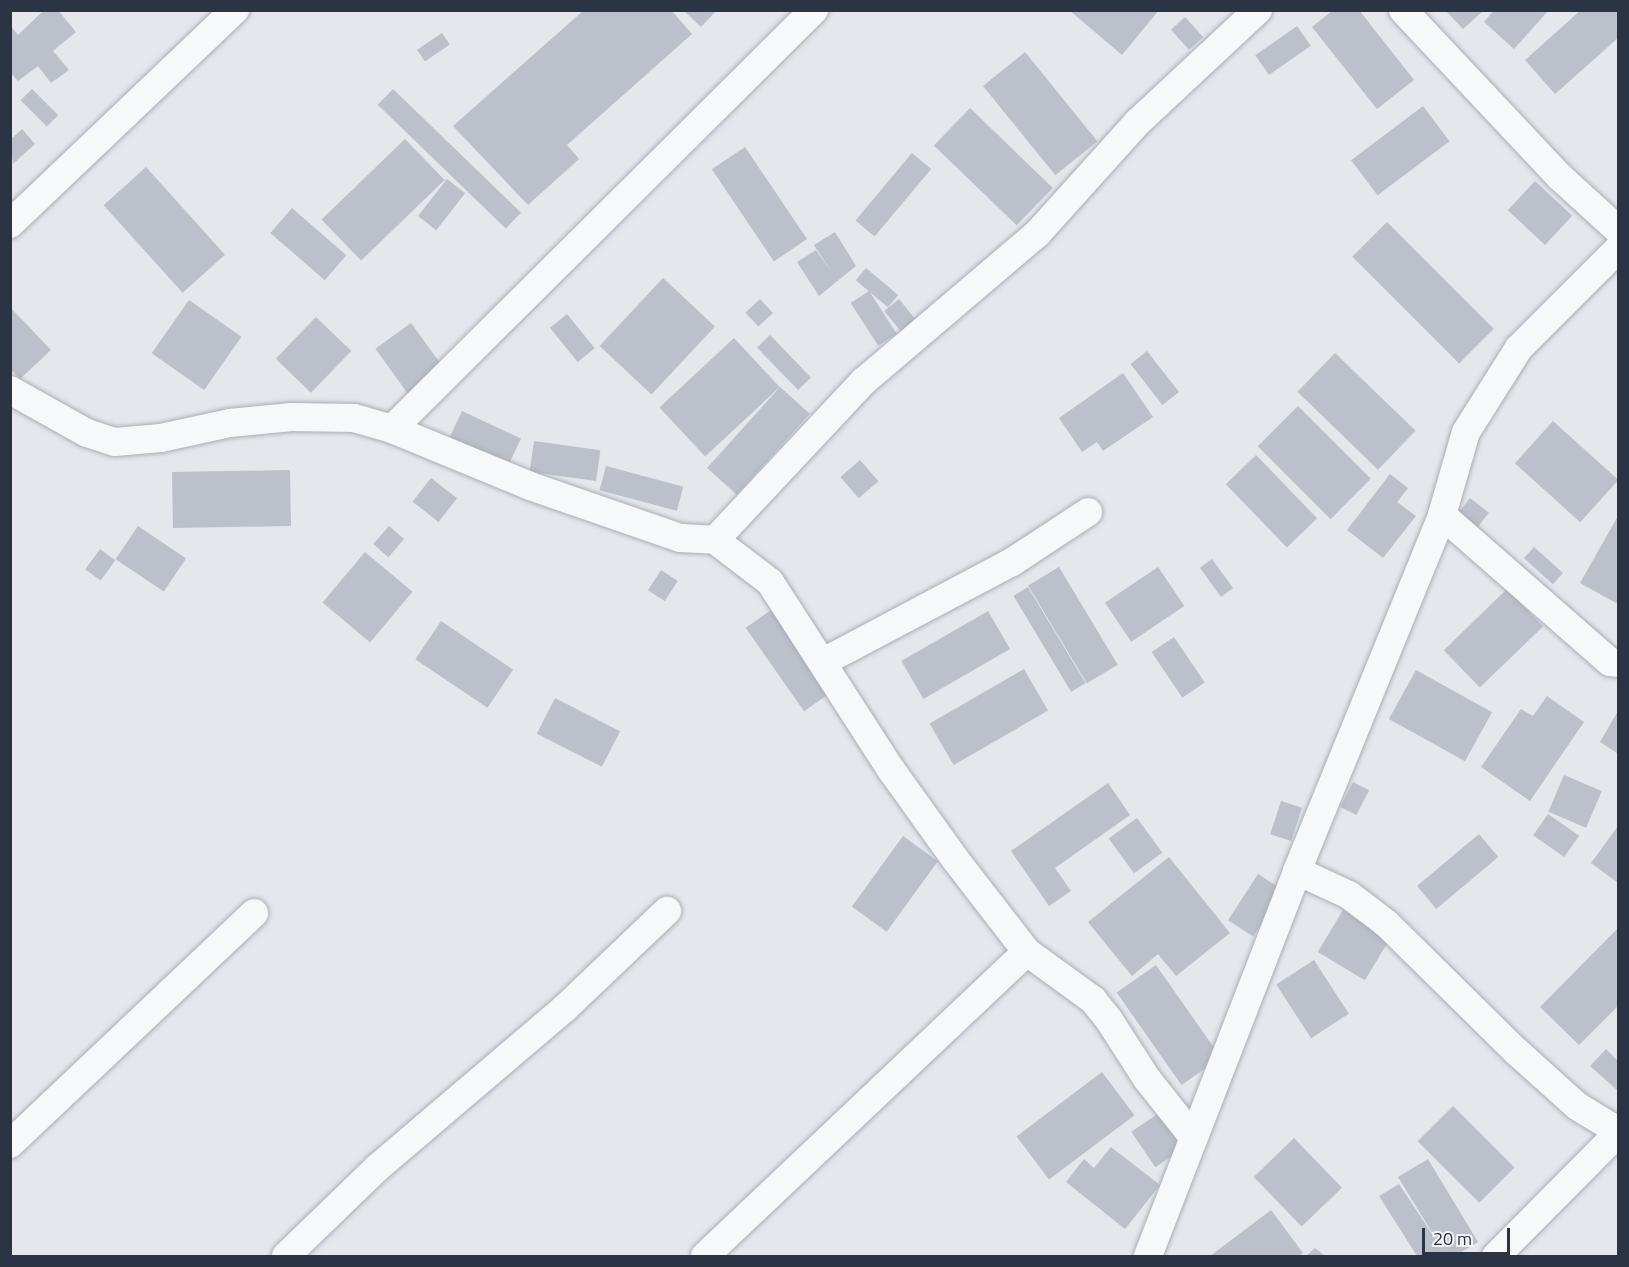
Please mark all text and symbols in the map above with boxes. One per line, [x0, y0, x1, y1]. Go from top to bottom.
scale bar [1425, 1216, 1514, 1254]
text: 20 m [1433, 1225, 1472, 1252]

